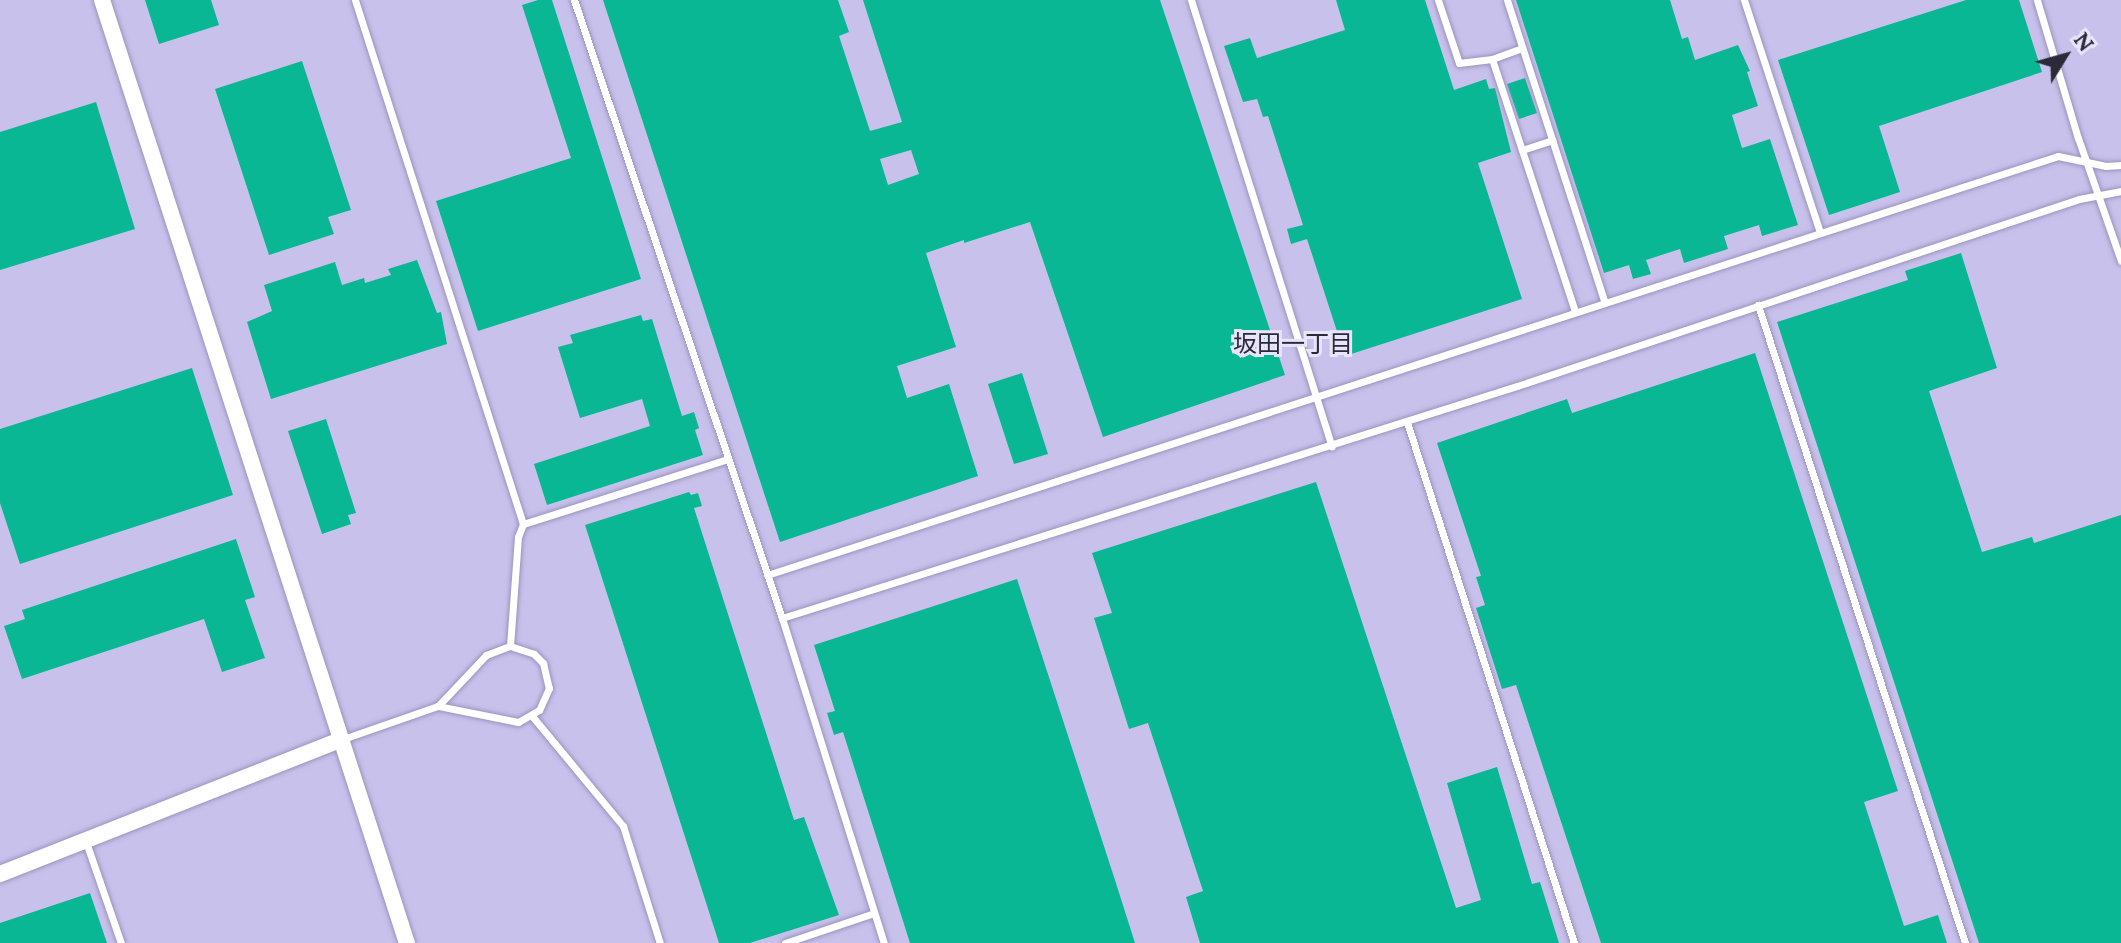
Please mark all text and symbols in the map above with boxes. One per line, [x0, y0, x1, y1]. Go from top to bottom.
north arrow [2025, 16, 2105, 96]
text: N [2068, 26, 2100, 57]
district label: 坂田一丁目 [1233, 330, 1353, 358]

